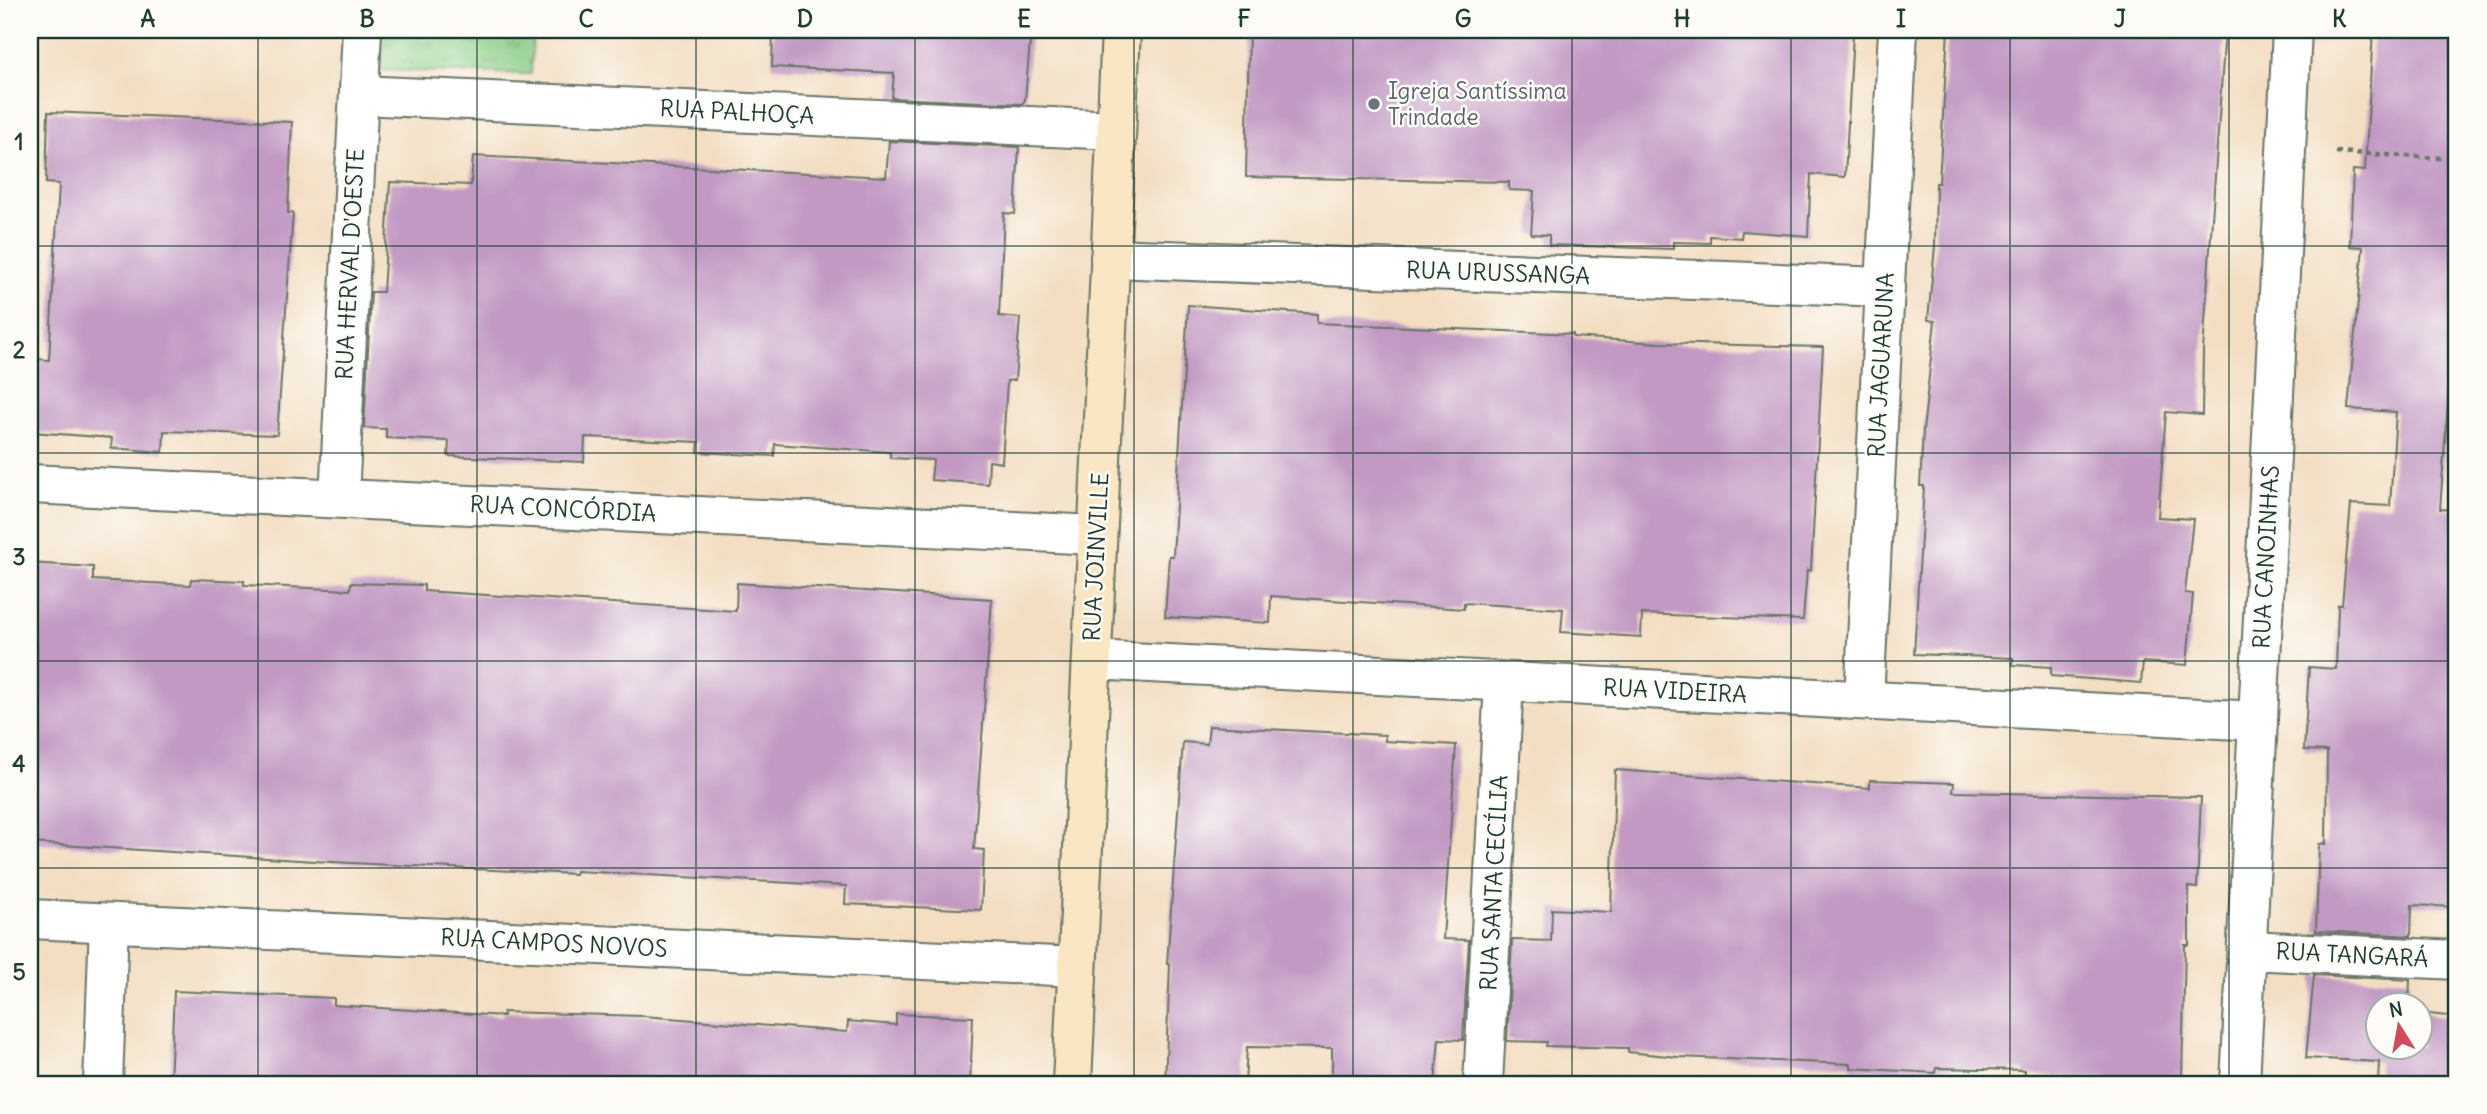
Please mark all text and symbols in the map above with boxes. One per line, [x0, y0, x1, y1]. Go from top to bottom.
text: A [141, 4, 156, 33]
text: B [359, 4, 375, 33]
text: C [578, 4, 594, 33]
text: D [797, 4, 813, 33]
text: E [1017, 4, 1031, 33]
text: F [1237, 4, 1251, 33]
text: G [1455, 4, 1471, 33]
text: H [1674, 4, 1690, 33]
text: I [1896, 4, 1906, 33]
text: J [2114, 4, 2126, 33]
text: K [2332, 4, 2347, 33]
place label: Igreja Santíssima Trindade [1388, 76, 1567, 131]
street label: RUA PALHOÇA [659, 93, 815, 130]
marker: Igreja Santíssima Trindade [1366, 96, 1382, 112]
text: 1 [14, 127, 24, 156]
street label: RUA HERVAL D'OESTE [329, 147, 370, 381]
street label: RUA URUSSANGA [1405, 255, 1591, 290]
street label: RUA JAGUARUNA [1861, 272, 1900, 458]
text: 2 [13, 335, 26, 364]
street label: RUA CANOINHAS [2246, 464, 2285, 649]
street label: RUA JOINVILLE [1077, 472, 1114, 642]
street label: RUA CONCÓRDIA [469, 489, 657, 528]
text: 3 [12, 542, 26, 571]
street label: RUA VIDEIRA [1602, 672, 1748, 709]
text: 4 [12, 749, 26, 778]
street label: RUA SANTA CECÍLIA [1473, 774, 1514, 992]
street label: RUA CAMPOS NOVOS [440, 922, 668, 963]
street label: RUA TANGARÁ [2275, 936, 2429, 973]
text: 5 [12, 957, 26, 986]
north arrow [2364, 992, 2434, 1062]
text: N [2387, 996, 2404, 1022]

